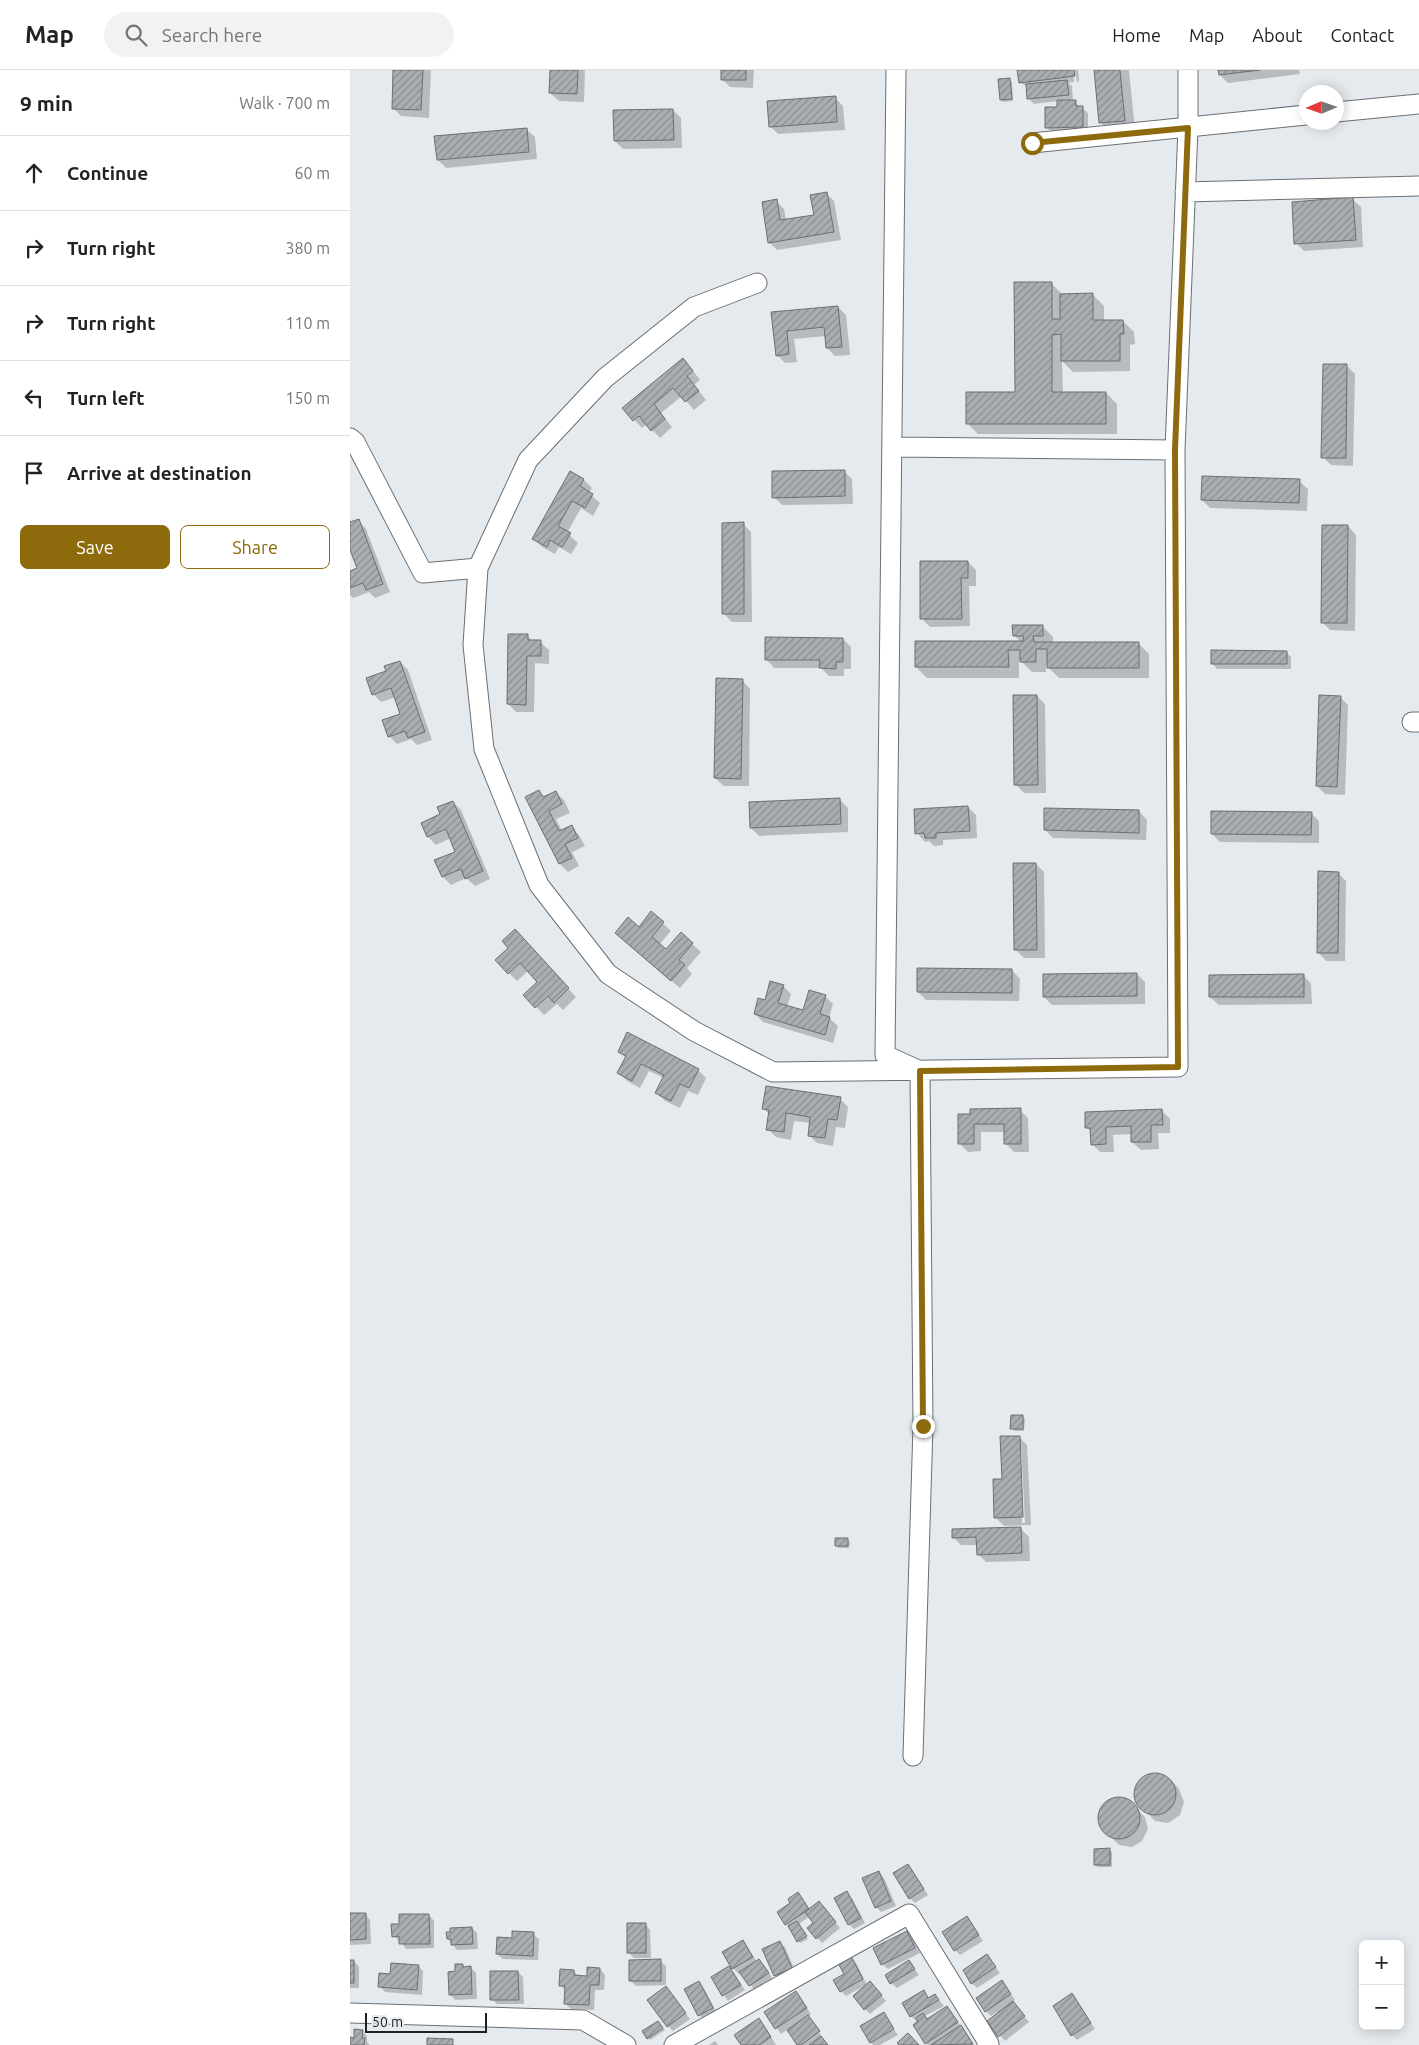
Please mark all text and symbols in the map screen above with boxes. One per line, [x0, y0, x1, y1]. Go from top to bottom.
search box [104, 12, 454, 57]
text: Map [25, 21, 74, 48]
icon: search [122, 21, 150, 49]
text: Search here [162, 24, 262, 46]
text: Home [1112, 25, 1161, 45]
text: Map [1189, 25, 1224, 45]
text: About [1252, 25, 1302, 45]
text: Contact [1330, 25, 1394, 45]
north arrow [1299, 85, 1344, 130]
text: 9 min [20, 91, 73, 115]
text: Walk · 700 m [239, 94, 330, 112]
route start [1021, 132, 1044, 155]
icon: ahead [20, 159, 48, 187]
text: Continue [67, 162, 148, 184]
text: 60 m [294, 164, 330, 182]
icon: right [20, 234, 48, 262]
text: Turn right [67, 237, 155, 259]
text: 380 m [285, 239, 330, 257]
icon: right [20, 309, 48, 337]
text: Turn right [67, 312, 155, 334]
text: 110 m [285, 314, 330, 332]
icon: left [20, 384, 48, 412]
text: Turn left [67, 387, 145, 409]
text: 150 m [285, 389, 330, 407]
icon: arrive [20, 459, 48, 487]
text: Arrive at destination [67, 462, 252, 484]
button: Save [20, 525, 170, 569]
button: Share [180, 525, 330, 569]
route end [912, 1415, 935, 1438]
map controls [1359, 1940, 1404, 2030]
button: + [1359, 1940, 1404, 1985]
button: − [1359, 1985, 1404, 2030]
scale bar [365, 2010, 488, 2033]
text: 50 m [372, 2014, 403, 2030]

